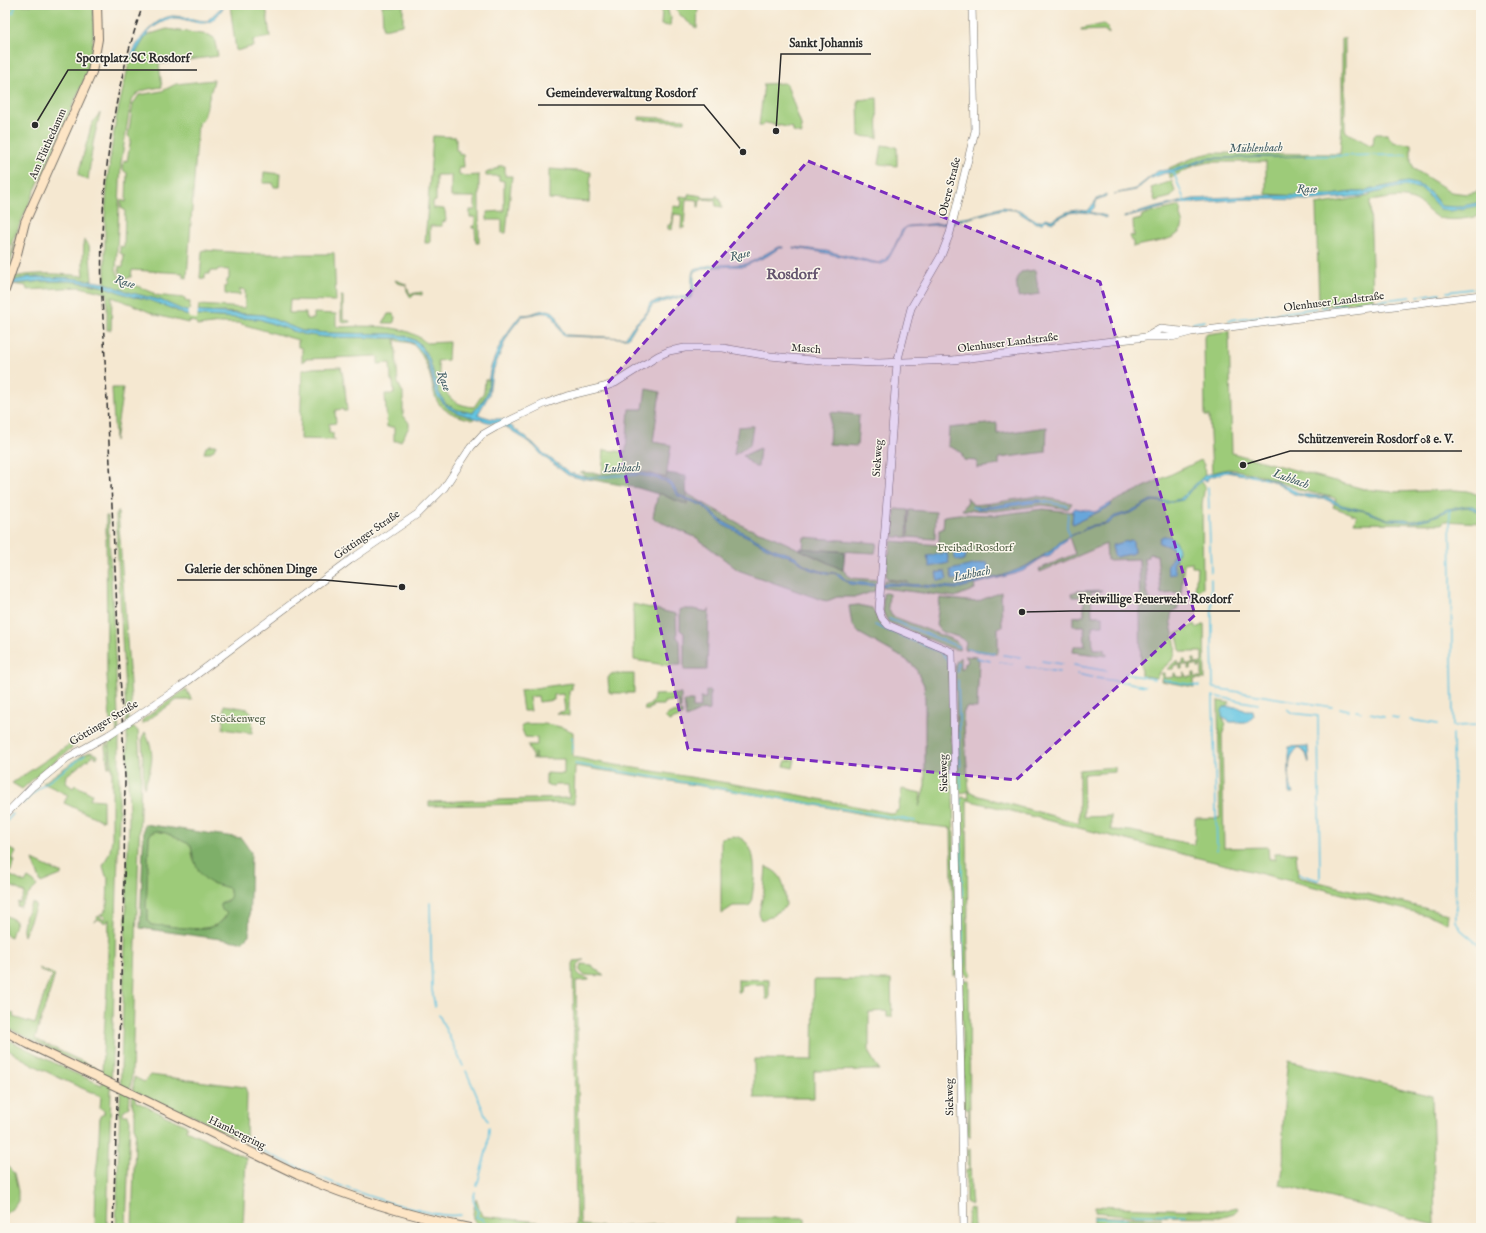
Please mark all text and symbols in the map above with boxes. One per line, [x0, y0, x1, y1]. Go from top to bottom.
callout: Sankt Johannis [781, 30, 871, 54]
text: Sankt Johannis [789, 36, 864, 52]
callout: Sportplatz SC Rosdorf [68, 46, 197, 70]
text: Sportplatz SC Rosdorf [76, 51, 192, 67]
callout: Gemeindeverwaltung Rosdorf [538, 81, 704, 105]
text: Gemeindeverwaltung Rosdorf [546, 86, 699, 102]
street label: Am Flüthedamm [26, 106, 70, 183]
water label: Mühlenbach [1229, 140, 1283, 156]
street label: Obere Straße [936, 156, 964, 218]
water label: Rase [1297, 181, 1317, 197]
water label: Rase [728, 245, 752, 265]
district label: Rosdorf [766, 265, 820, 284]
water label: Rase [113, 272, 137, 292]
street label: Olenhuser Landstraße [1283, 289, 1385, 315]
street label: Olenhuser Landstraße [957, 330, 1059, 356]
street label: Masch [791, 341, 821, 357]
water label: Rase [434, 369, 454, 393]
callout: Schützenverein Rosdorf 08 e. V. [1290, 427, 1462, 451]
text: Schützenverein Rosdorf 08 e. V. [1298, 432, 1454, 447]
street label: Siekweg [870, 438, 886, 477]
water label: Luhbach [602, 460, 641, 476]
water label: Luhbach [1270, 465, 1311, 492]
street label: Göttinger Straße [331, 507, 403, 563]
park label: Freibad Rosdorf [937, 541, 1015, 555]
callout: Galerie der schönen Dinge [177, 556, 325, 580]
text: Galerie der schönen Dinge [185, 562, 318, 578]
water label: Luhbach [951, 563, 992, 585]
callout: Freiwillige Feuerwehr Rosdorf [1071, 587, 1240, 611]
text: Freiwillige Feuerwehr Rosdorf [1078, 592, 1234, 608]
street label: Göttinger Straße [67, 697, 141, 749]
park label: Stöckenweg [211, 712, 266, 726]
street label: Siekweg [937, 753, 951, 792]
street label: Siekweg [943, 1077, 957, 1116]
street label: Hambergring [206, 1113, 269, 1153]

